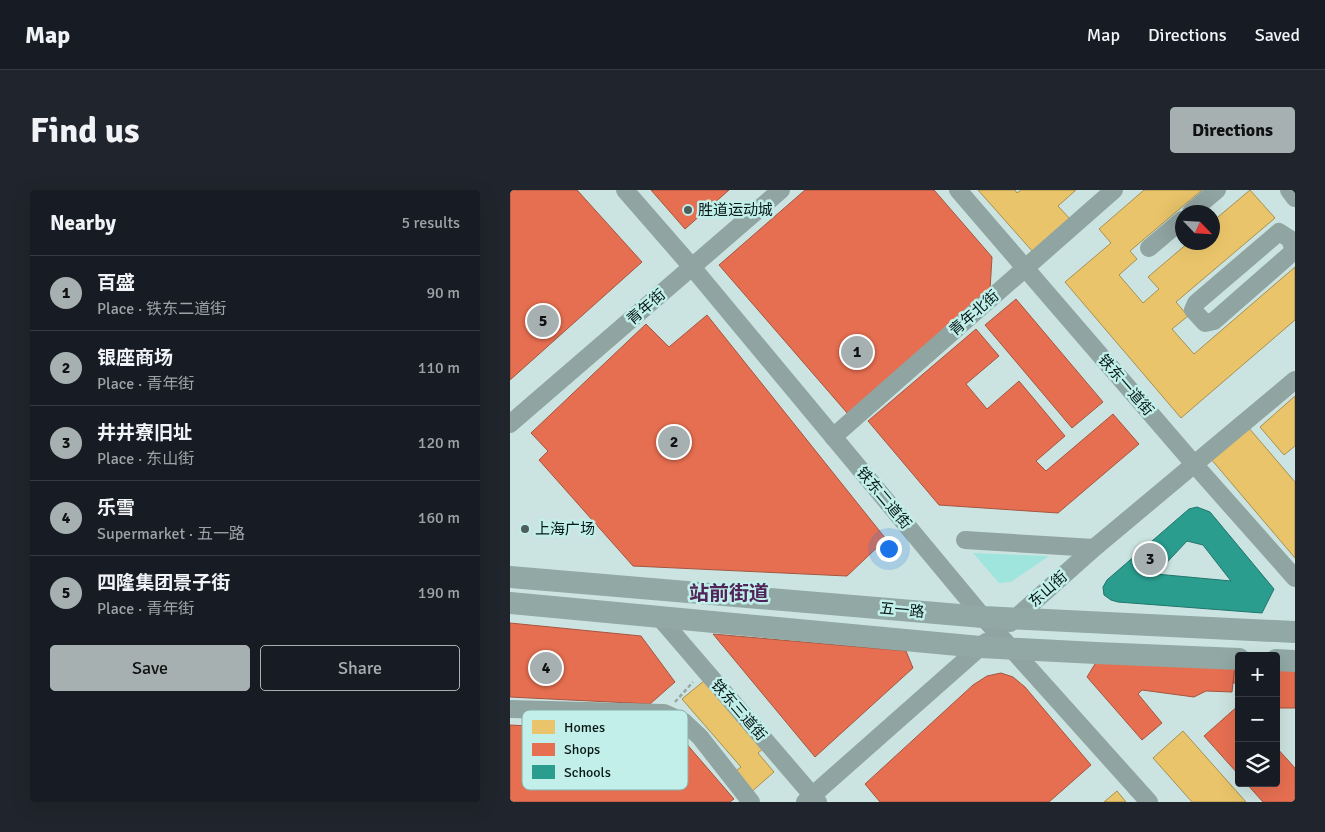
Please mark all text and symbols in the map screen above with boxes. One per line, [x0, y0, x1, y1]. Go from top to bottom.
text: Map [25, 20, 70, 50]
text: Map [1087, 24, 1120, 46]
text: Directions [1148, 24, 1227, 46]
text: Saved [1255, 24, 1300, 46]
button: Directions [1170, 107, 1295, 153]
text: Find us [30, 109, 140, 152]
place label: 胜道运动城 [698, 201, 773, 219]
marker: 胜道运动城 [682, 204, 694, 216]
north arrow [1175, 205, 1220, 250]
text: Nearby [50, 210, 116, 236]
text: 5 results [401, 213, 460, 233]
text: 百盛 [97, 271, 135, 295]
text: 1 [62, 283, 70, 303]
text: 90 m [426, 283, 460, 303]
street label: 青年街 [623, 285, 669, 329]
street label: 青年北街 [945, 287, 1003, 339]
text: Place · 铁东二道街 [97, 299, 226, 319]
pin: 5 [527, 302, 559, 340]
pin: 1 [841, 333, 873, 371]
text: 银座商场 [97, 346, 173, 370]
street label: 铁东一道街 [1095, 351, 1157, 419]
text: 2 [62, 358, 70, 378]
text: 110 m [418, 358, 460, 378]
text: Place · 青年街 [97, 374, 194, 394]
text: 井井寮旧址 [97, 421, 192, 445]
pin: 2 [658, 423, 690, 461]
text: 3 [62, 433, 70, 453]
text: 120 m [418, 433, 460, 453]
text: Place · 东山街 [97, 449, 194, 469]
street label: 铁东二道街 [853, 463, 915, 533]
text: 乐雪 [97, 496, 135, 520]
text: 4 [62, 508, 70, 528]
text: 160 m [418, 508, 460, 528]
place label: 上海广场 [535, 520, 595, 538]
marker: 上海广场 [519, 523, 531, 535]
text: Supermarket · 五一路 [97, 524, 245, 544]
your location [876, 536, 902, 562]
pin: 3 [1134, 540, 1166, 578]
street label: 东山街 [1025, 567, 1071, 611]
text: 四隆集团景子街 [97, 571, 230, 595]
district label: 站前街道 [689, 581, 769, 606]
text: 5 [62, 583, 70, 603]
text: 190 m [418, 583, 460, 603]
text: Place · 青年街 [97, 599, 194, 619]
street label: 五一路 [879, 599, 925, 621]
button: Save [50, 645, 250, 691]
button: Share [260, 645, 460, 691]
pin: 4 [530, 649, 562, 687]
map controls [1235, 652, 1280, 787]
button: + [1235, 652, 1280, 697]
street label: 铁东三道街 [708, 676, 770, 744]
button: − [1235, 697, 1280, 742]
legend [522, 710, 688, 790]
text: Homes [564, 719, 605, 736]
text: Shops [564, 741, 600, 758]
button: layers [1235, 742, 1280, 787]
text: Schools [564, 764, 611, 781]

